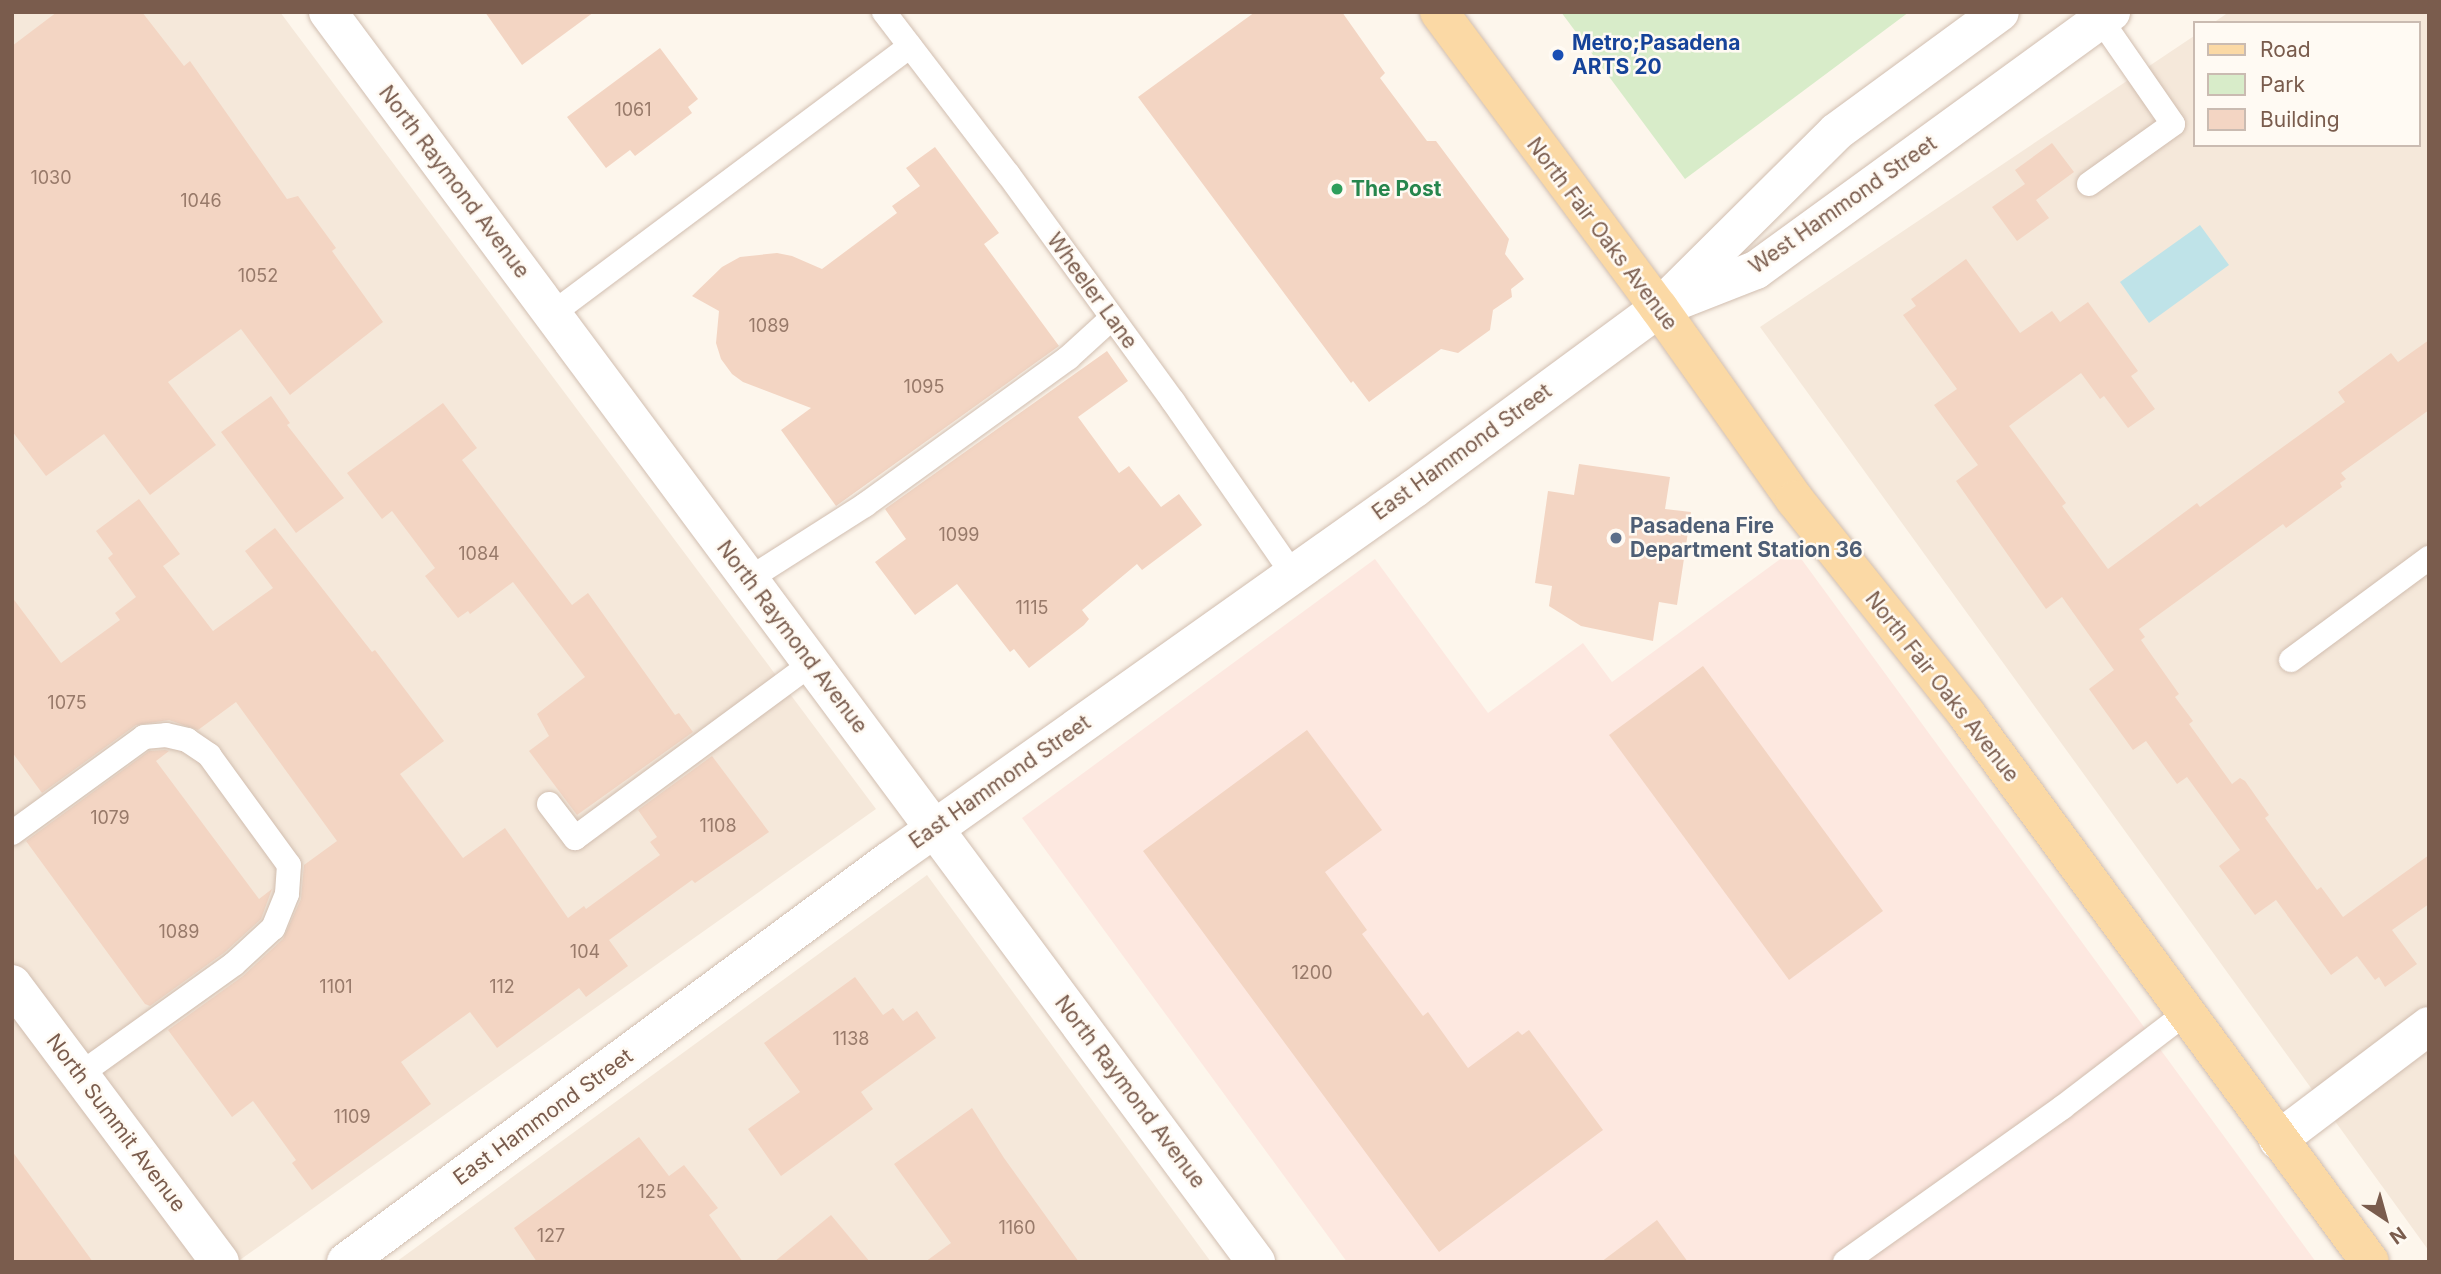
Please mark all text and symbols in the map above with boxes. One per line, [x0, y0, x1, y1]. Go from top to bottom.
legend [2192, 21, 2420, 147]
place label: Metro;Pasadena ARTS 20 [1572, 30, 1740, 80]
text: Road [2260, 37, 2311, 62]
marker: Metro;Pasadena ARTS 20 [1550, 47, 1566, 63]
text: Park [2260, 72, 2305, 97]
street label: North Raymond Avenue [373, 81, 535, 283]
house number: 1061 [614, 99, 652, 121]
text: Building [2260, 107, 2340, 132]
street label: West Hammond Street [1744, 131, 1942, 279]
street label: North Fair Oaks Avenue [1521, 133, 1683, 335]
house number: 1030 [30, 167, 72, 189]
place label: The Post [1351, 176, 1441, 202]
marker: The Post [1329, 181, 1345, 197]
house number: 1046 [180, 190, 222, 212]
street label: Wheeler Lane [1042, 228, 1142, 354]
house number: 1052 [238, 265, 278, 287]
house number: 1089 [749, 315, 789, 337]
house number: 1095 [904, 376, 944, 398]
street label: East Hammond Street [1367, 378, 1557, 526]
place label: Pasadena Fire Department Station 36 [1630, 513, 1863, 563]
house number: 1099 [938, 524, 980, 546]
marker: Pasadena Fire Department Station 36 [1608, 530, 1624, 546]
street label: North Raymond Avenue [711, 536, 873, 738]
house number: 1084 [458, 543, 500, 565]
street label: North Fair Oaks Avenue [1860, 587, 2024, 787]
house number: 1115 [1016, 597, 1048, 619]
house number: 1075 [47, 692, 87, 714]
street label: East Hammond Street [905, 710, 1095, 854]
house number: 1079 [90, 807, 130, 829]
house number: 1108 [699, 815, 737, 837]
house number: 1089 [159, 921, 199, 943]
house number: 104 [570, 941, 600, 963]
house number: 1200 [1291, 962, 1333, 984]
house number: 1101 [319, 976, 353, 998]
house number: 112 [489, 976, 515, 998]
street label: North Raymond Avenue [1049, 991, 1211, 1193]
house number: 1138 [833, 1028, 869, 1050]
street label: North Summit Avenue [41, 1029, 191, 1217]
street label: East Hammond Street [448, 1043, 638, 1191]
house number: 1109 [333, 1106, 371, 1128]
house number: 125 [637, 1181, 667, 1203]
north arrow [2350, 1183, 2420, 1253]
house number: 1160 [998, 1217, 1036, 1239]
text: N [2385, 1222, 2410, 1249]
house number: 127 [537, 1225, 565, 1247]

